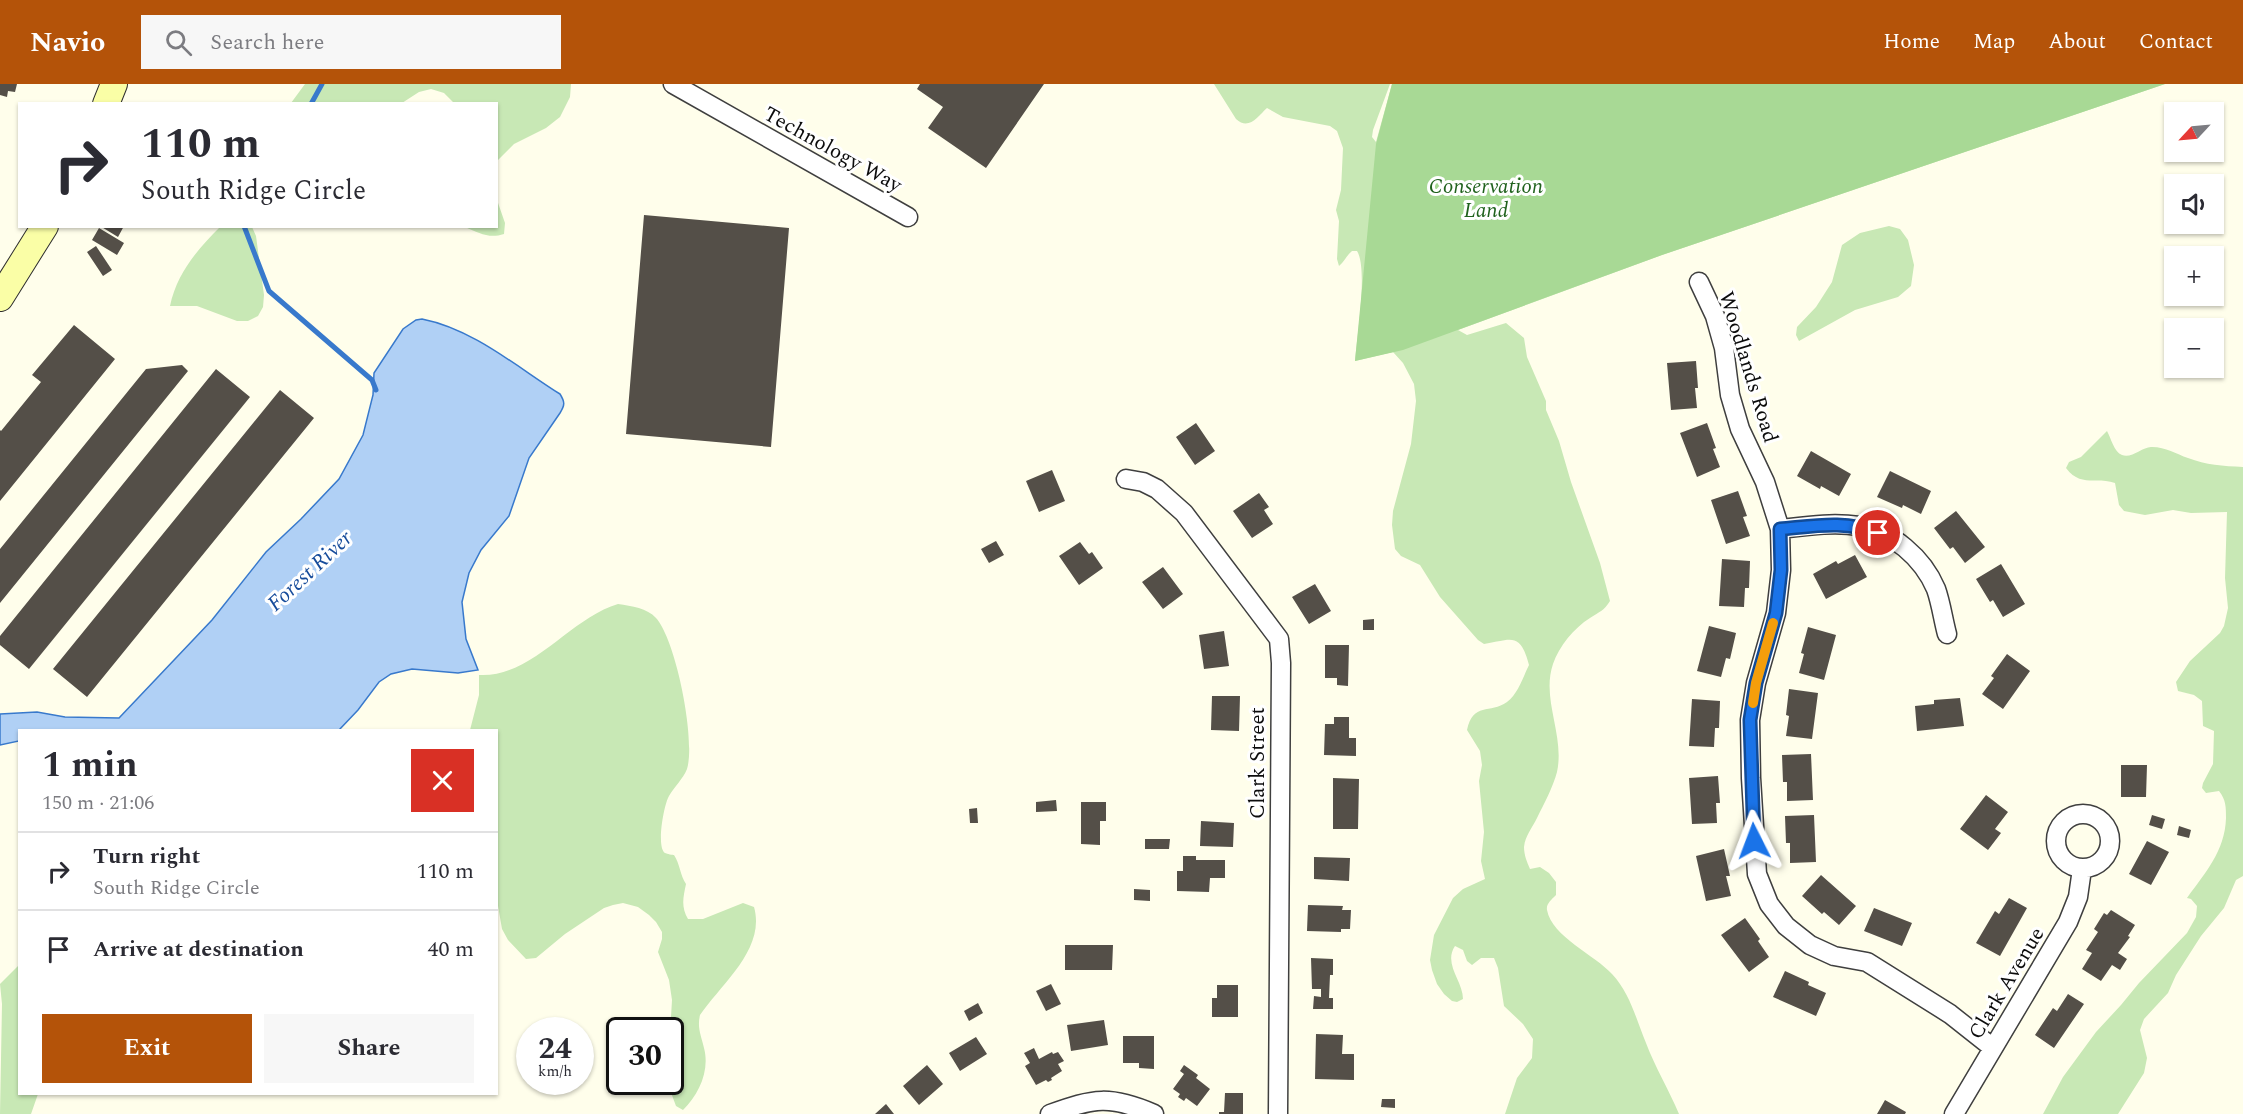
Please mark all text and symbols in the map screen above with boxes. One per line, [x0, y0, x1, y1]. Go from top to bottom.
search box [141, 15, 561, 69]
text: Navio [30, 21, 105, 64]
icon: search [162, 26, 195, 59]
text: Search here [210, 26, 324, 59]
text: Home [1883, 26, 1940, 58]
text: Map [1973, 26, 2015, 58]
text: About [2048, 26, 2106, 58]
text: Contact [2139, 26, 2213, 58]
street label: Technology Way [757, 99, 908, 202]
north arrow [2164, 102, 2224, 162]
map controls [2164, 102, 2224, 378]
text: 110 m [141, 113, 260, 176]
icon: right [42, 126, 120, 204]
text: South Ridge Circle [141, 170, 366, 212]
park label: Conservation Land [1429, 171, 1543, 227]
button: sound [2164, 174, 2224, 234]
button: + [2164, 246, 2224, 306]
street label: Woodlands Road [1710, 288, 1786, 447]
button: − [2164, 318, 2224, 378]
pin [1852, 507, 1903, 558]
icon: arrive [1861, 516, 1894, 549]
water label: Forest River [260, 522, 361, 619]
street label: Clark Street [1242, 707, 1274, 819]
text: 1 min [42, 738, 138, 793]
button: close [411, 749, 474, 812]
text: 150 m · 21:06 [42, 788, 154, 818]
position arrow [1722, 809, 1786, 873]
text: Turn right [93, 840, 200, 873]
icon: right [42, 855, 75, 888]
text: 110 m [417, 855, 474, 888]
text: South Ridge Circle [93, 873, 260, 903]
street label: Clark Avenue [1961, 921, 2053, 1046]
icon: arrive [42, 933, 75, 966]
text: Arrive at destination [93, 933, 304, 966]
text: 40 m [428, 933, 474, 966]
button: Exit [42, 1014, 252, 1083]
button: Share [264, 1014, 474, 1083]
speed limit sign: 30 [606, 1017, 684, 1095]
text: 24 [538, 1026, 572, 1072]
text: km/h [538, 1060, 572, 1083]

